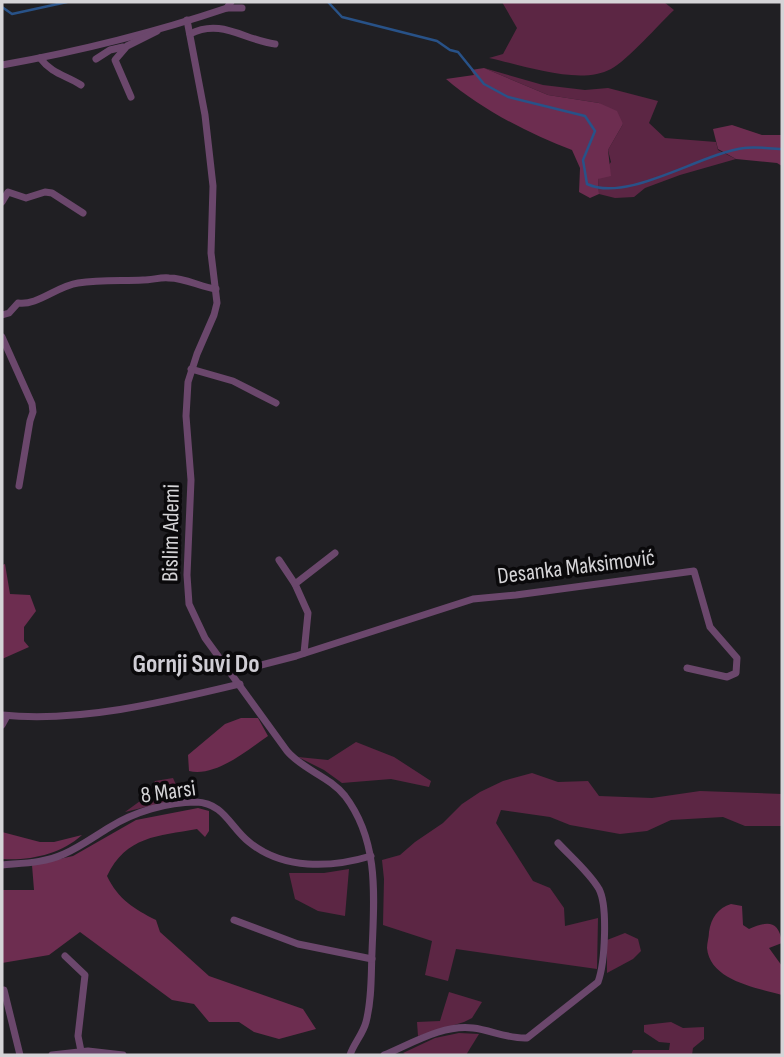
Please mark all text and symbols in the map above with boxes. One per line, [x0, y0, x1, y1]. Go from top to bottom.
street label: Bislim Ademi [156, 484, 186, 582]
street label: Desanka Maksimović [496, 543, 657, 591]
district label: Gornji Suvi Do [132, 649, 260, 680]
street label: 8 Marsi [139, 774, 197, 810]

